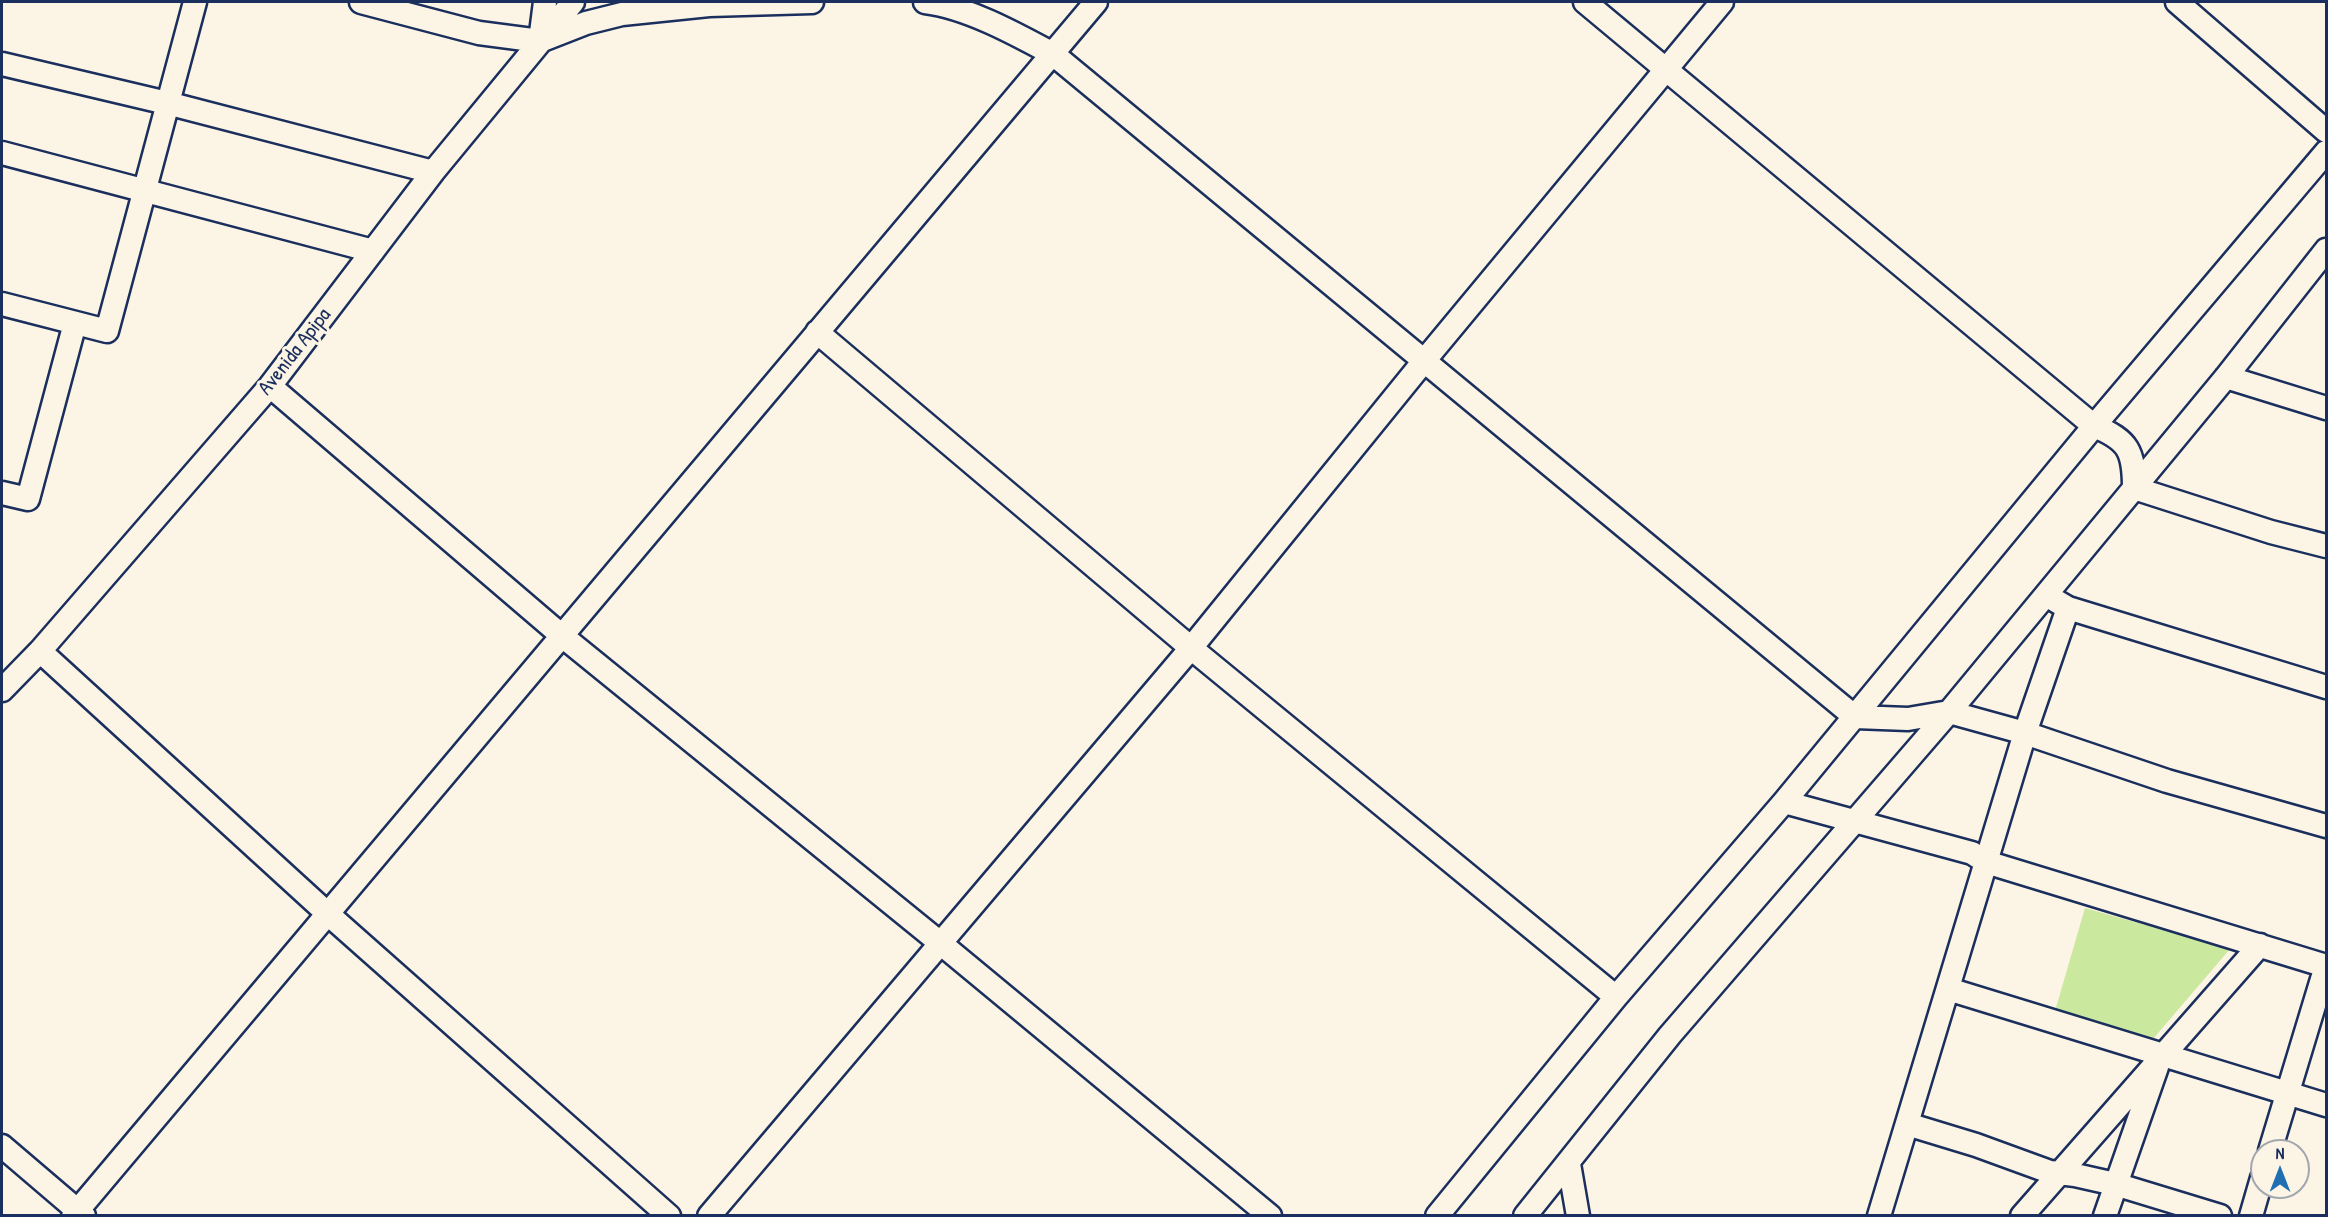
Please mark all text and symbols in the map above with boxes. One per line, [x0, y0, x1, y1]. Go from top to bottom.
street label: Avenida Apipa [253, 303, 337, 401]
north arrow [2250, 1139, 2310, 1199]
text: N [2276, 1142, 2284, 1164]

